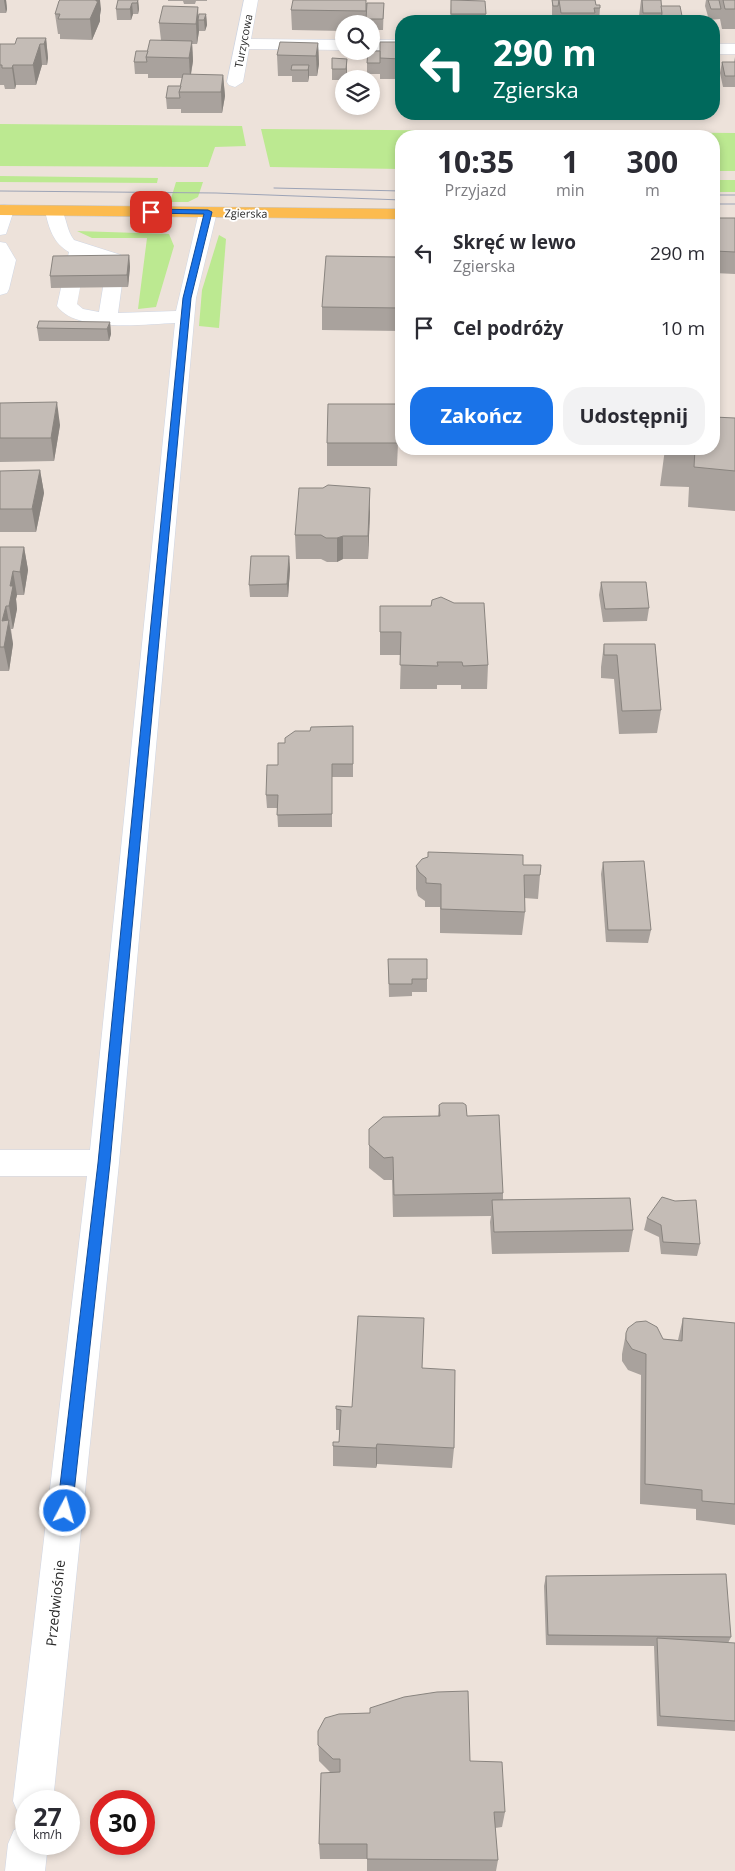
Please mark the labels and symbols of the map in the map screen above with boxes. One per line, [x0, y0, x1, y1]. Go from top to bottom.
street label: Turzycowa [230, 13, 256, 69]
pin [130, 191, 172, 233]
street label: Zgierska [224, 205, 268, 221]
position arrow [38, 1484, 90, 1536]
street label: Przedwiośnie [41, 1559, 69, 1647]
speed limit sign: 30 [90, 1790, 155, 1855]

